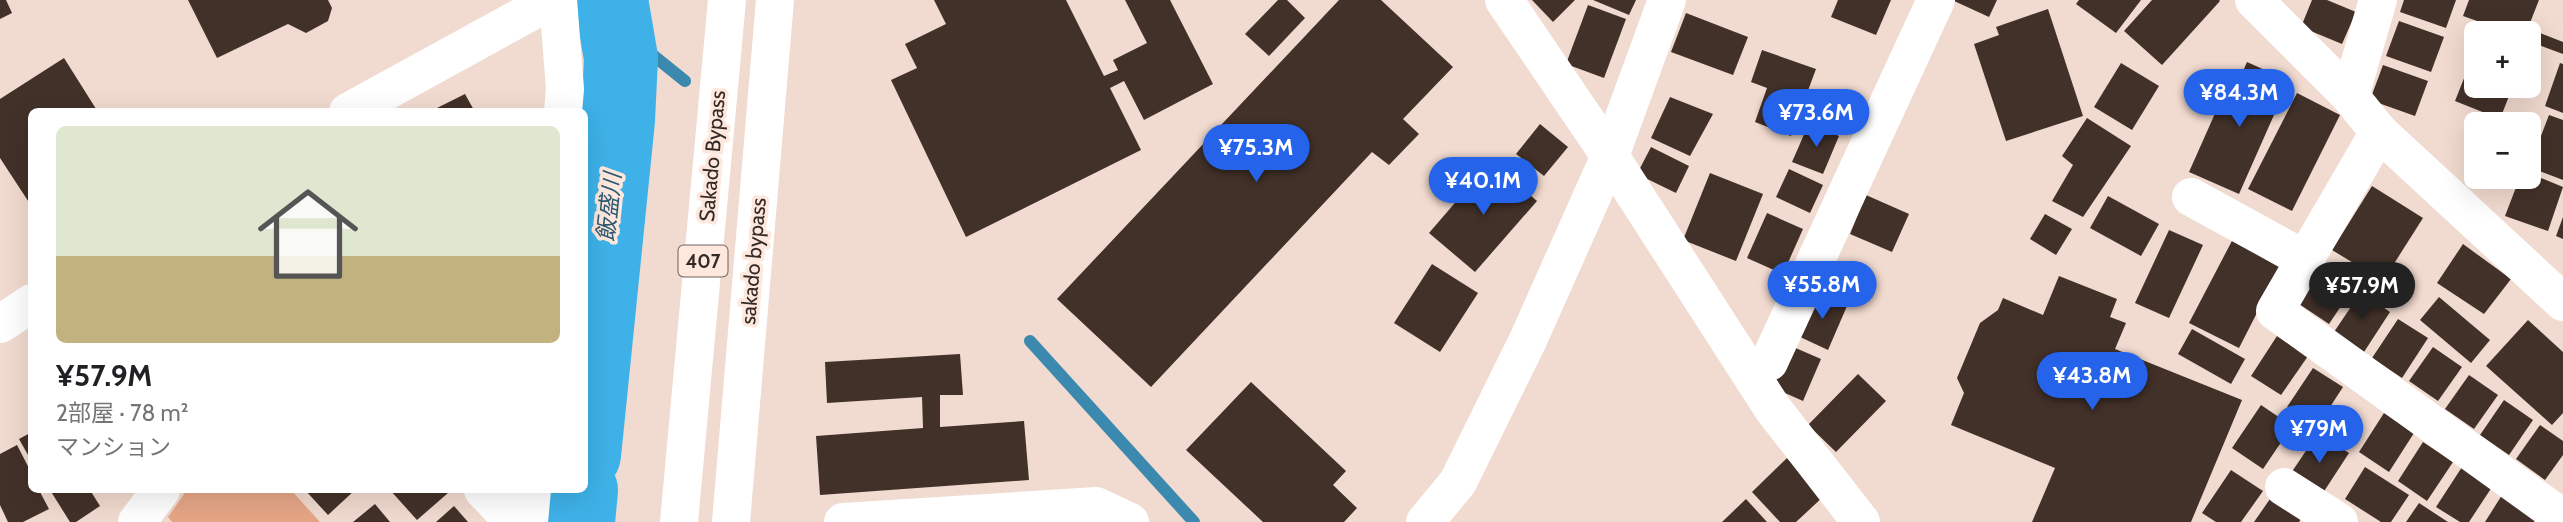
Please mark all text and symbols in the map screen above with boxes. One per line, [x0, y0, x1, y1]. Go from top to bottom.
map controls [2464, 21, 2541, 189]
button: + [2464, 21, 2541, 98]
pin: ¥84.3M [2182, 69, 2296, 129]
text: ¥84.3M [2200, 78, 2278, 106]
street label: Sakado Bypass [694, 89, 730, 223]
pin: ¥73.6M [1759, 90, 1873, 149]
text: ¥73.6M [1778, 98, 1854, 126]
button: − [2464, 112, 2541, 189]
pin: ¥75.3M [1199, 124, 1313, 184]
text: ¥75.3M [1219, 133, 1293, 161]
pin: ¥40.1M [1426, 158, 1540, 217]
text: ¥40.1M [1445, 166, 1521, 194]
water label: 飯盛川 [591, 168, 627, 243]
icon: home [245, 171, 371, 297]
street label: sakado bypass [735, 196, 771, 325]
road number: 407 [678, 246, 728, 276]
pin: ¥55.8M [1765, 262, 1879, 321]
pin: ¥57.9M [2305, 262, 2419, 322]
text: ¥55.8M [1784, 270, 1860, 298]
text: ¥57.9M [2325, 271, 2399, 299]
pin: ¥43.8M [2035, 352, 2149, 412]
text: ¥57.9M [56, 357, 152, 394]
text: ¥43.8M [2053, 361, 2131, 389]
text: 2部屋 · 78 m² [56, 399, 188, 427]
pin: ¥79M [2278, 406, 2360, 465]
text: ¥79M [2290, 414, 2348, 442]
text: マンション [56, 433, 171, 461]

